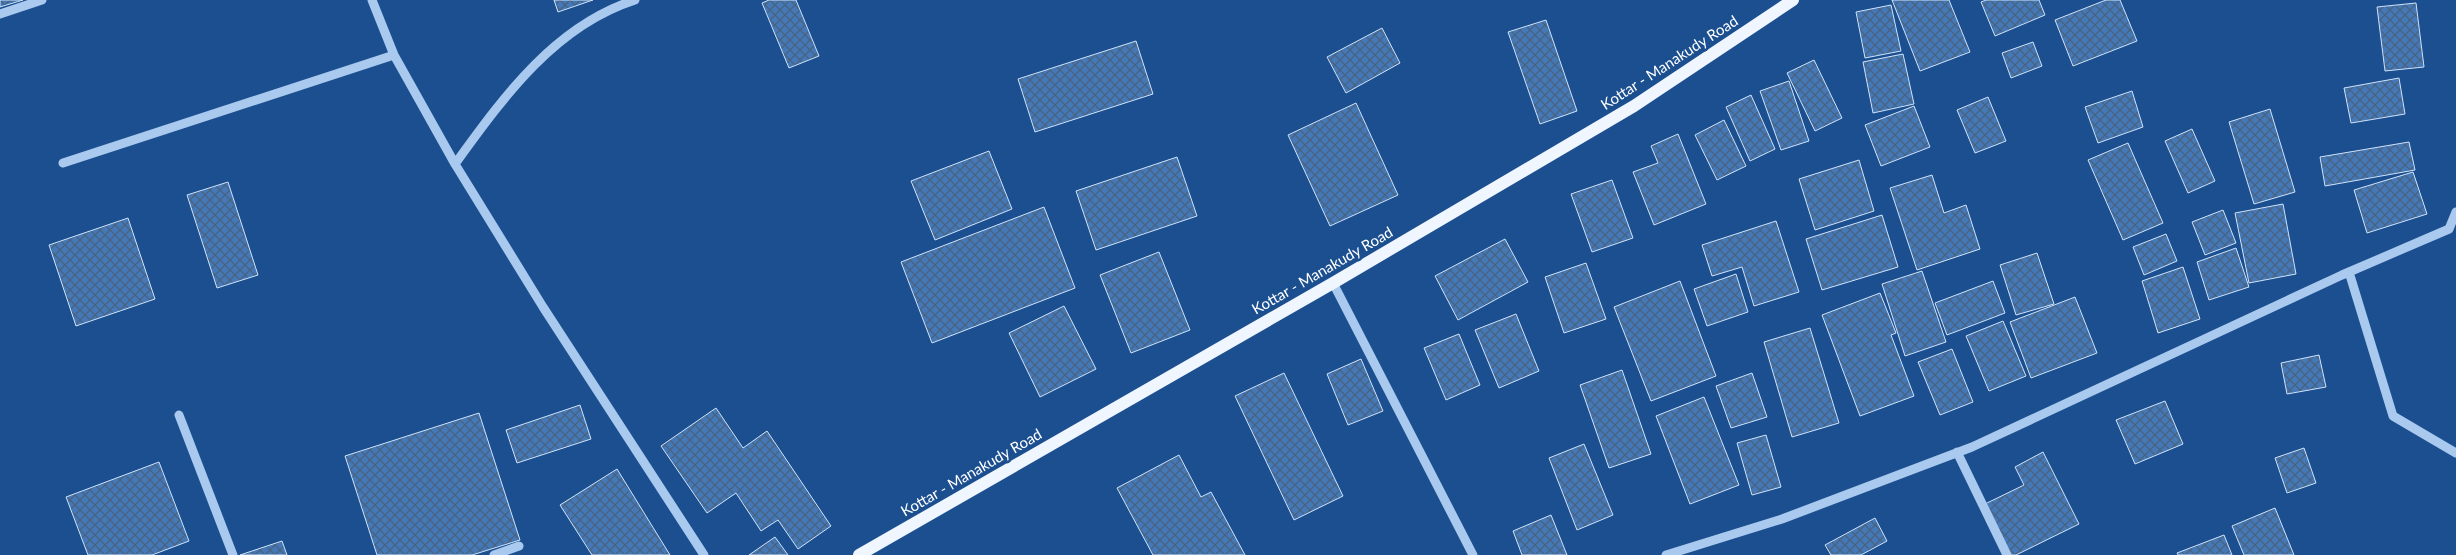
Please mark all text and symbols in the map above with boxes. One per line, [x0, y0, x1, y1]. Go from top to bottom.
street label: Kottar - Manakudy Road [1597, 11, 1741, 113]
street label: Kottar - Manakudy Road [1248, 222, 1396, 318]
street label: Kottar - Manakudy Road [897, 424, 1045, 520]

